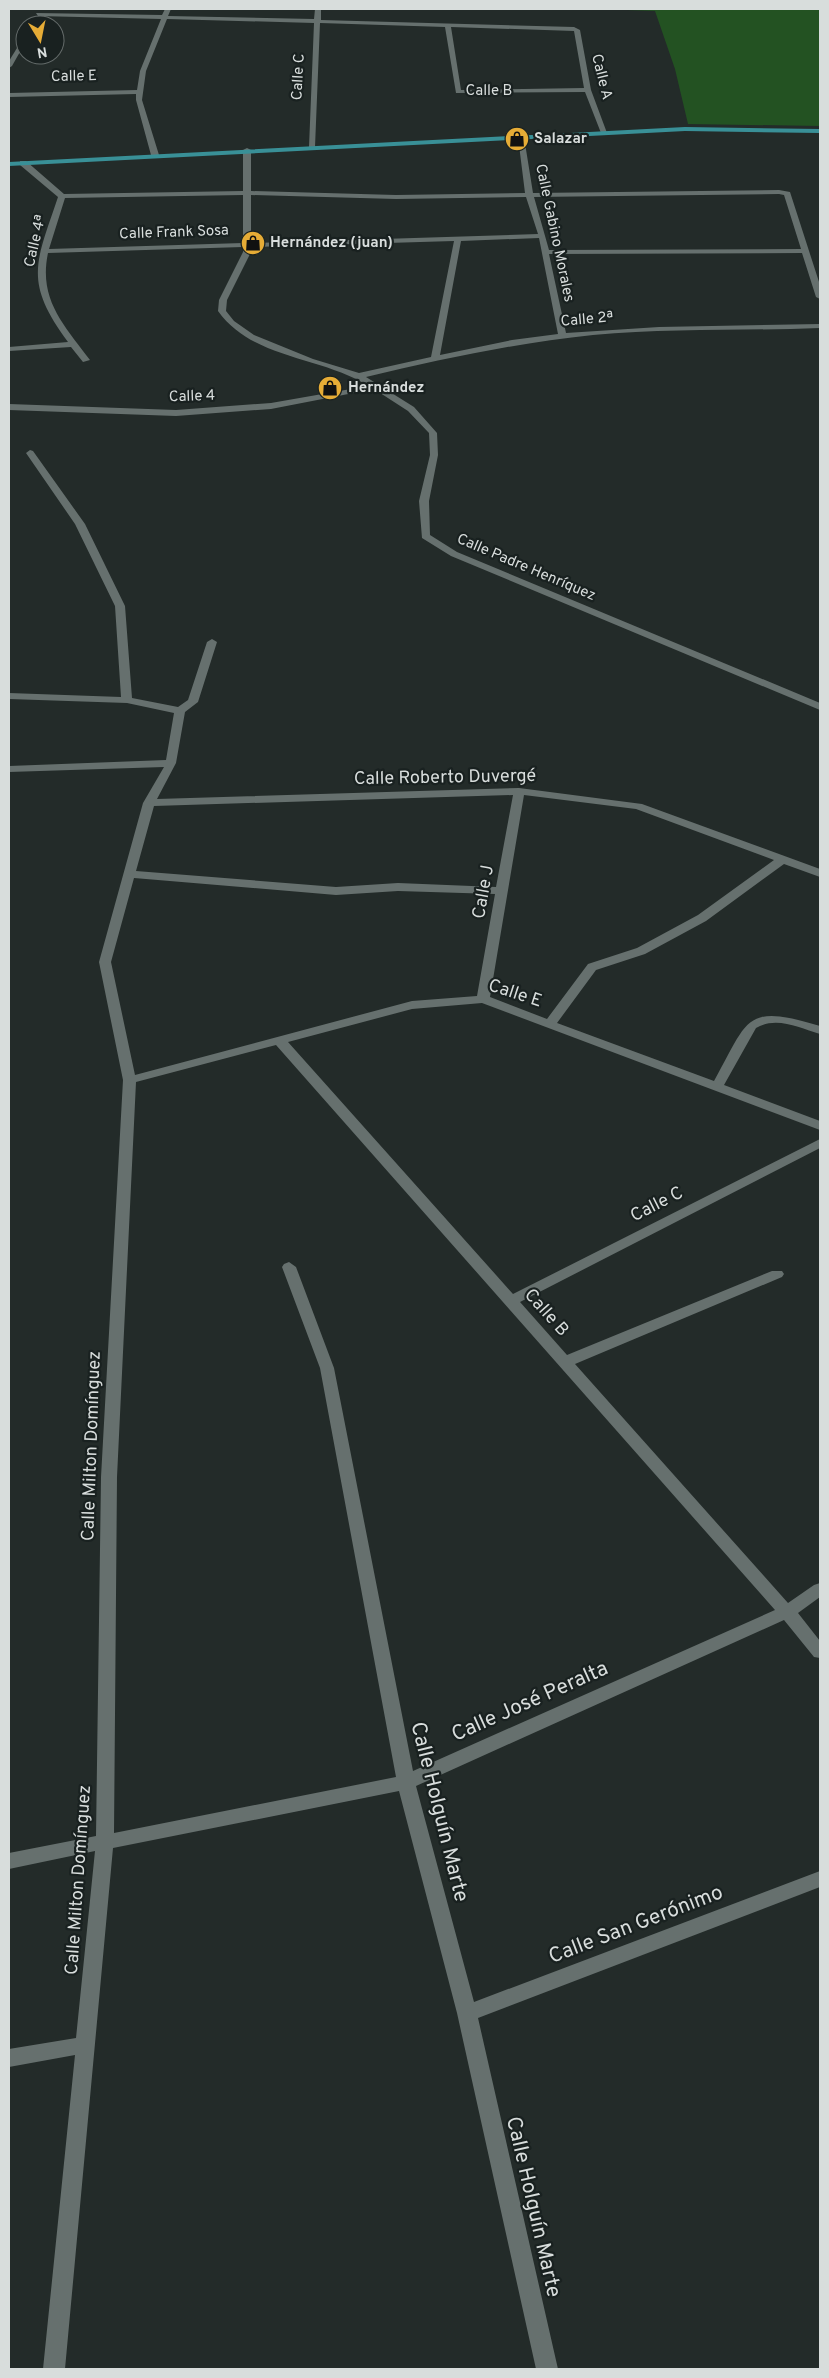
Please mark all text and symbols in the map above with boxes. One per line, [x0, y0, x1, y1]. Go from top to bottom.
north arrow [15, 15, 65, 65]
text: N [36, 42, 48, 61]
street label: Calle A [586, 52, 616, 102]
street label: Calle C [288, 53, 310, 101]
street label: Calle E [51, 67, 97, 87]
street label: Calle B [466, 82, 512, 101]
shop icon: Salazar [504, 126, 530, 152]
place label: Salazar [534, 130, 588, 149]
street label: Calle Gabino Morales [530, 162, 578, 304]
street label: Calle 4ª [21, 213, 51, 269]
street label: Calle Frank Sosa [119, 222, 229, 244]
shop icon: Hernández (juan) [240, 230, 266, 256]
place label: Hernández (juan) [270, 234, 393, 253]
street label: Calle 2ª [560, 308, 614, 332]
shop icon: Hernández [317, 375, 343, 401]
place label: Hernández [348, 379, 425, 398]
street label: Calle 4 [168, 387, 216, 407]
street label: Calle Padre Henríquez [454, 530, 598, 606]
street label: Calle Roberto Duvergé [354, 765, 536, 791]
street label: Calle J [468, 863, 500, 921]
street label: Calle E [485, 975, 545, 1013]
street label: Calle C [627, 1182, 687, 1228]
street label: Calle B [519, 1284, 573, 1342]
street label: Calle Milton Domínguez [77, 1351, 107, 1541]
street label: Calle José Peralta [448, 1655, 612, 1749]
street label: Calle Holguín Marte [404, 1719, 474, 1905]
street label: Calle Milton Domínguez [61, 1784, 97, 1976]
street label: Calle San Gerónimo [545, 1879, 727, 1971]
street label: Calle Holguín Marte [499, 2114, 567, 2300]

